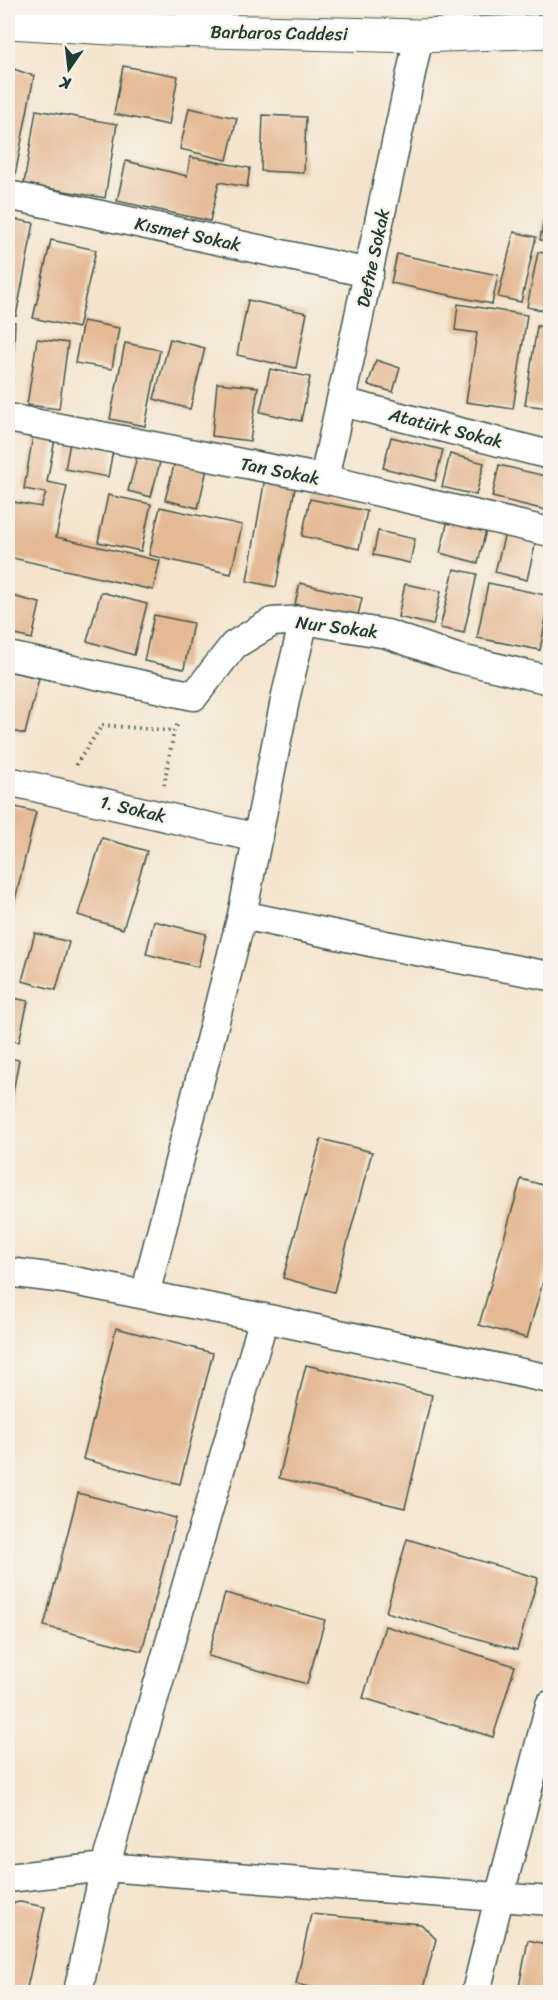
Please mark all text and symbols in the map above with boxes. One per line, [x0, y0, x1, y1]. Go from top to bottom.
street label: Barbaros Caddesi [210, 16, 349, 50]
north arrow [39, 39, 99, 99]
text: K [56, 68, 75, 99]
street label: Defne Sokak [347, 205, 399, 310]
street label: Kısmet Sokak [132, 207, 244, 261]
street label: Atatürk Sokak [385, 398, 506, 458]
street label: Tan Sokak [237, 448, 323, 494]
street label: Nur Sokak [294, 606, 380, 648]
street label: 1. Sokak [97, 786, 169, 832]

